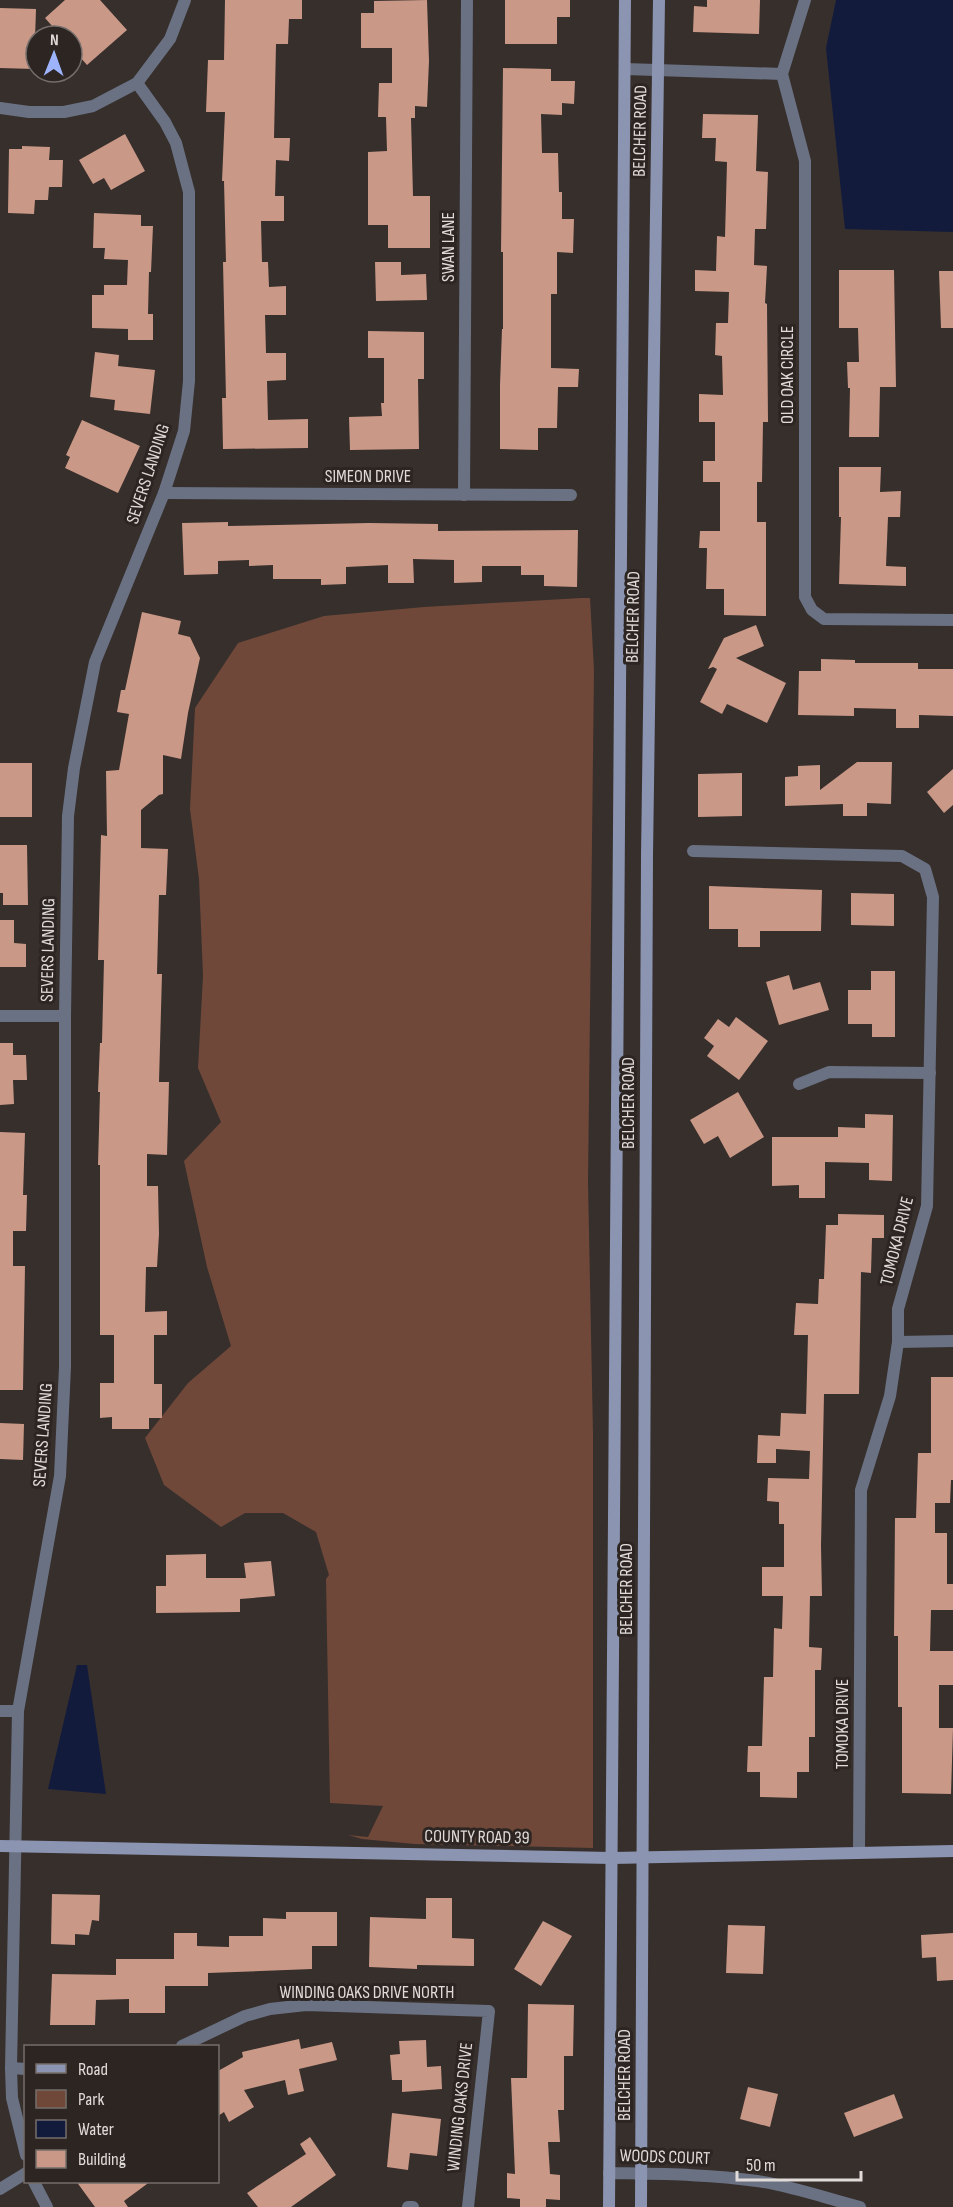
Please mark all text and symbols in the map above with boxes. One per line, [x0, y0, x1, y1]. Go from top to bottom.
north arrow [24, 24, 84, 84]
text: N [50, 31, 59, 50]
street label: BELCHER ROAD [629, 85, 651, 177]
street label: SWAN LANE [438, 212, 459, 282]
street label: OLD OAK CIRCLE [777, 326, 798, 424]
street label: SEVERS LANDING [122, 421, 174, 527]
street label: SIMEON DRIVE [325, 466, 411, 487]
street label: BELCHER ROAD [622, 571, 644, 663]
street label: SEVERS LANDING [37, 898, 59, 1002]
street label: BELCHER ROAD [618, 1057, 639, 1149]
street label: TOMOKA DRIVE [876, 1195, 918, 1287]
street label: SEVERS LANDING [29, 1382, 57, 1488]
street label: BELCHER ROAD [616, 1543, 637, 1635]
street label: TOMOKA DRIVE [832, 1679, 853, 1769]
street label: COUNTY ROAD 39 [424, 1826, 530, 1848]
street label: WINDING OAKS DRIVE NORTH [280, 1982, 455, 2003]
street label: BELCHER ROAD [614, 2029, 635, 2121]
street label: WINDING OAKS DRIVE [443, 2041, 477, 2173]
legend [24, 2045, 219, 2183]
text: Road [78, 2059, 108, 2080]
text: Park [78, 2089, 104, 2110]
text: Water [78, 2119, 114, 2140]
scale bar [737, 2144, 862, 2182]
street label: WOODS COURT [619, 2145, 711, 2169]
text: Building [78, 2149, 126, 2170]
text: 50 m [746, 2155, 776, 2176]

